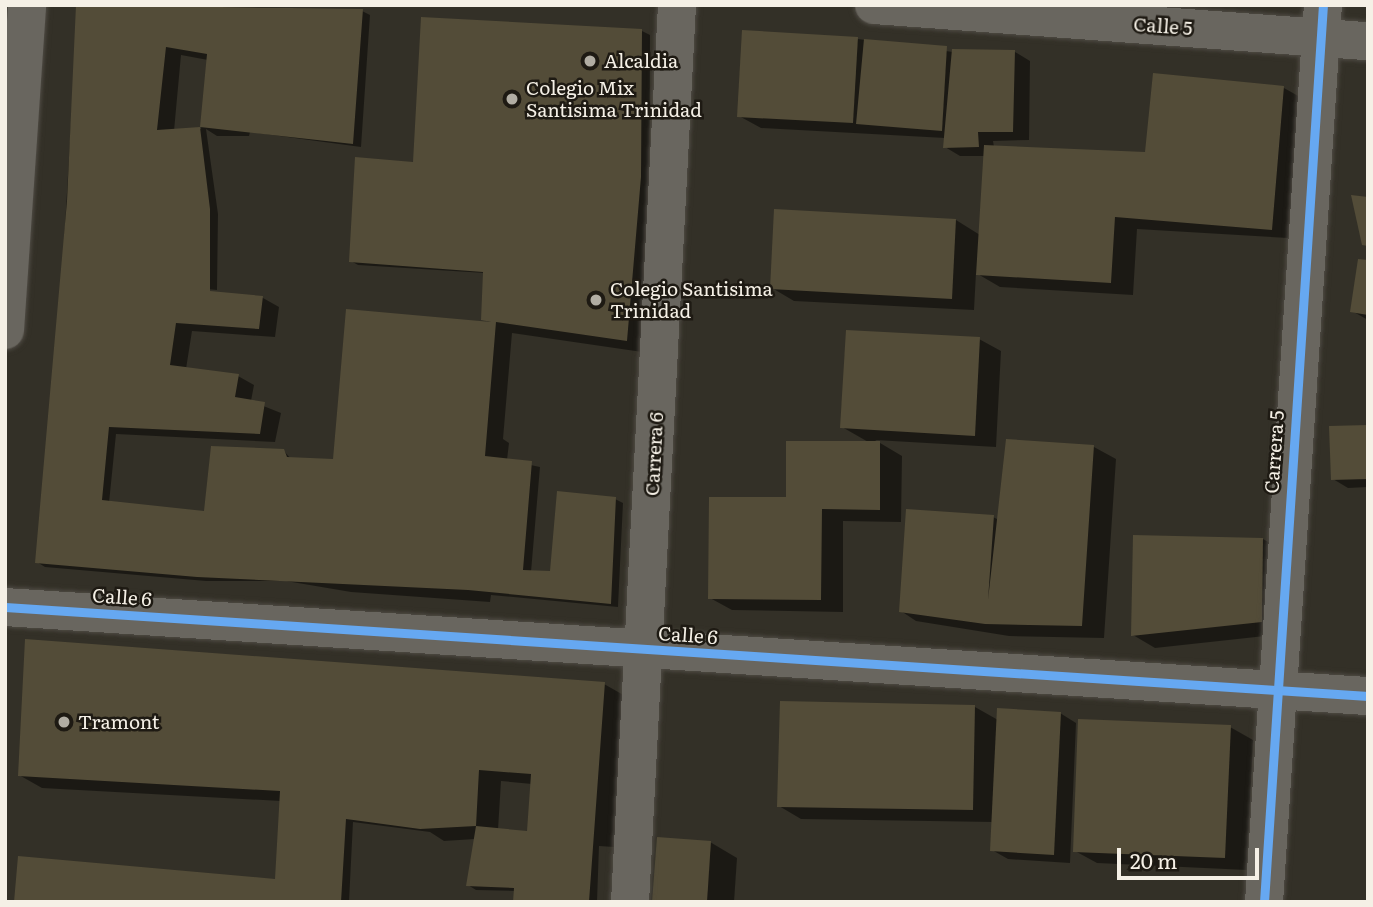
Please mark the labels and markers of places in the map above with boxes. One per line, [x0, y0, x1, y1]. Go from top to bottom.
place label: Alcaldia [604, 50, 678, 72]
marker: Alcaldia [582, 53, 598, 69]
place label: Colegio Mix Santisima Trinidad [526, 77, 702, 121]
marker: Colegio Mix Santisima Trinidad [504, 91, 520, 107]
place label: Colegio Santisima Trinidad [610, 278, 773, 322]
marker: Colegio Santisima Trinidad [588, 292, 604, 308]
place label: Tramont [78, 711, 160, 733]
marker: Tramont [56, 714, 72, 730]

